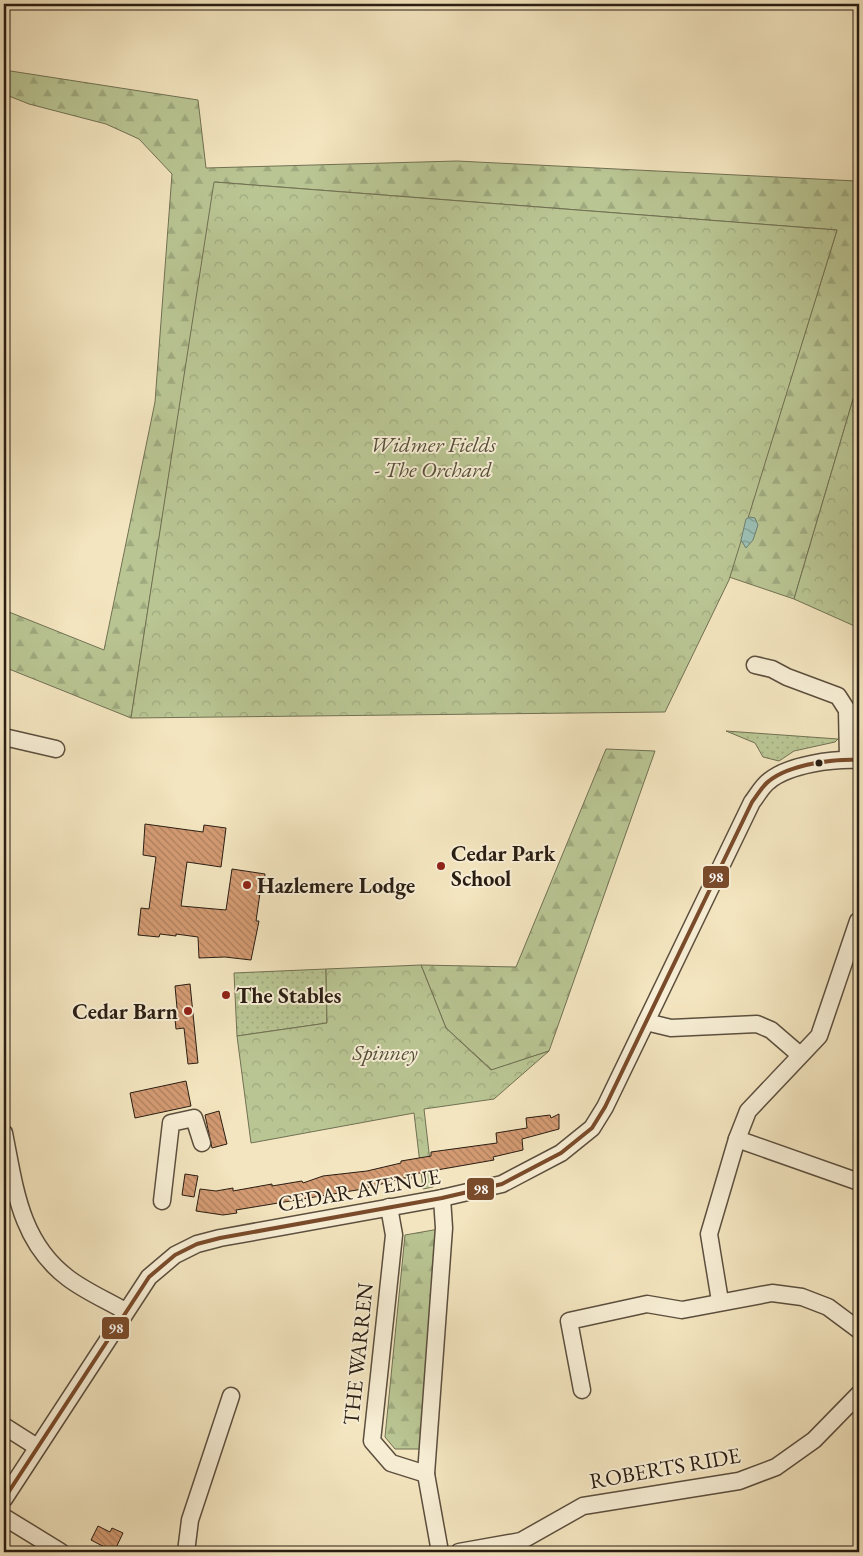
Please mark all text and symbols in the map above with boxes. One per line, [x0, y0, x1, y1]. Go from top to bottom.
park label: Widmer Fields - The Orchard [370, 430, 497, 484]
unlabelled marker [814, 758, 824, 768]
place label: Cedar Park School [451, 839, 556, 893]
marker: Cedar Park School [435, 860, 447, 872]
line badge: 98 [702, 865, 730, 889]
text: 98 [709, 868, 723, 886]
place label: Hazlemere Lodge [257, 871, 415, 900]
marker: Hazlemere Lodge [241, 879, 253, 891]
place label: The Stables [236, 981, 341, 1010]
marker: The Stables [220, 989, 232, 1001]
place label: Cedar Barn [72, 997, 179, 1026]
marker: Cedar Barn [182, 1005, 194, 1017]
park label: Spinney [351, 1038, 418, 1067]
street label: CEDAR AVENUE [275, 1161, 443, 1219]
line badge: 98 [466, 1177, 495, 1201]
text: 98 [474, 1180, 488, 1198]
street label: THE WARREN [336, 1281, 380, 1427]
line badge: 98 [101, 1316, 130, 1340]
text: 98 [109, 1319, 123, 1337]
street label: ROBERTS RIDE [587, 1440, 743, 1496]

